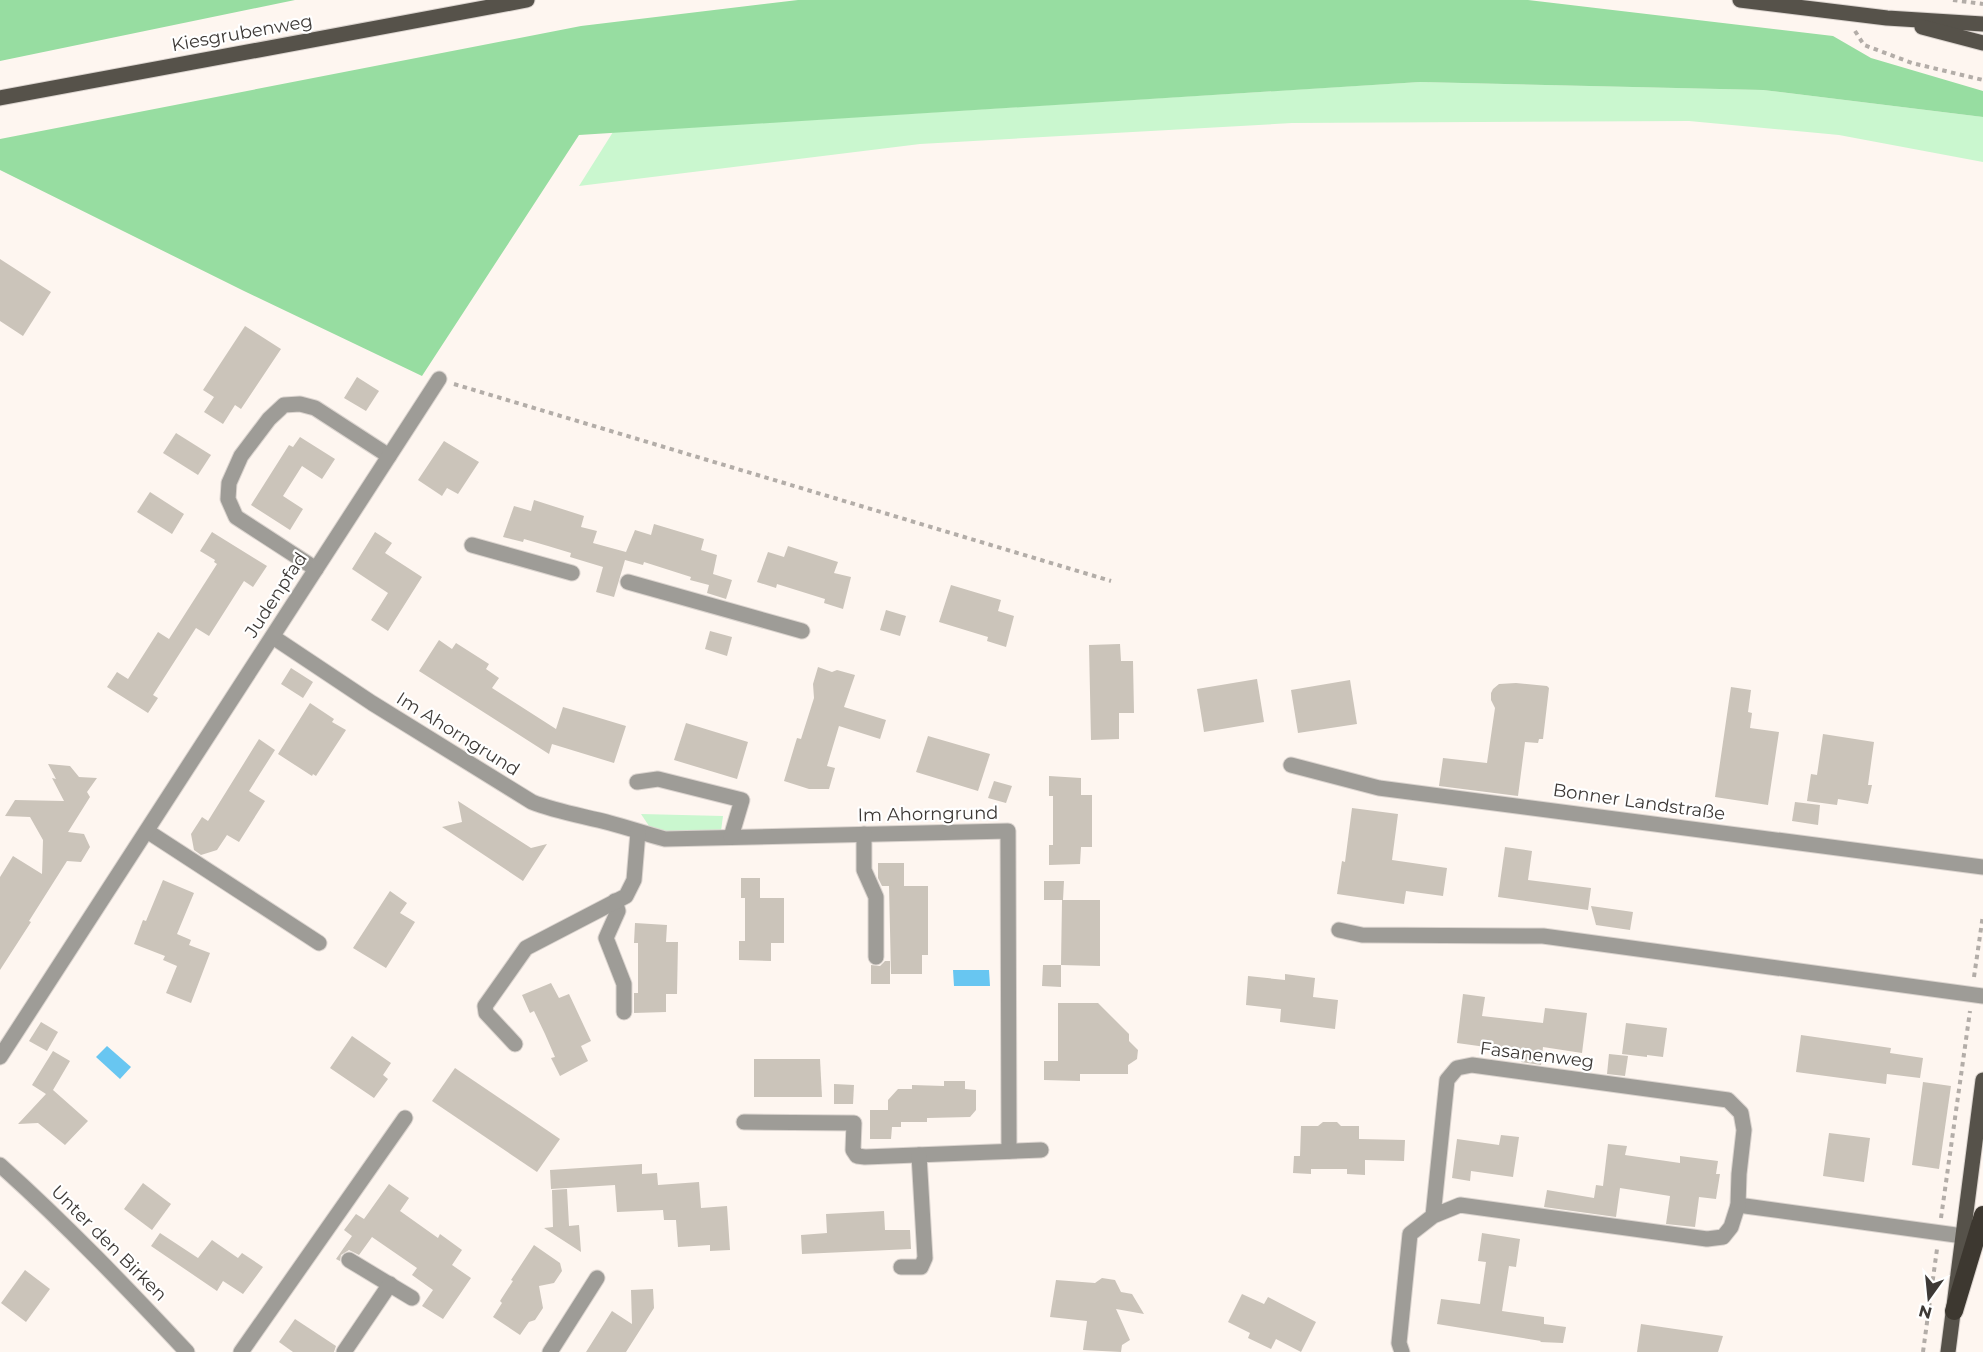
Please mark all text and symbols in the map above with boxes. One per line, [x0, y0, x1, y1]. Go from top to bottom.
street label: Kiesgrubenweg [170, 10, 314, 56]
street label: Judenpfad [240, 548, 312, 643]
street label: Im Ahorngrund [392, 687, 524, 781]
street label: Bonner Landstraße [1551, 779, 1727, 825]
street label: Im Ahorngrund [857, 802, 999, 826]
street label: Fasanenweg [1479, 1037, 1595, 1073]
street label: Unter den Birken [46, 1180, 172, 1306]
north arrow [1899, 1268, 1959, 1328]
text: N [1917, 1301, 1934, 1323]

